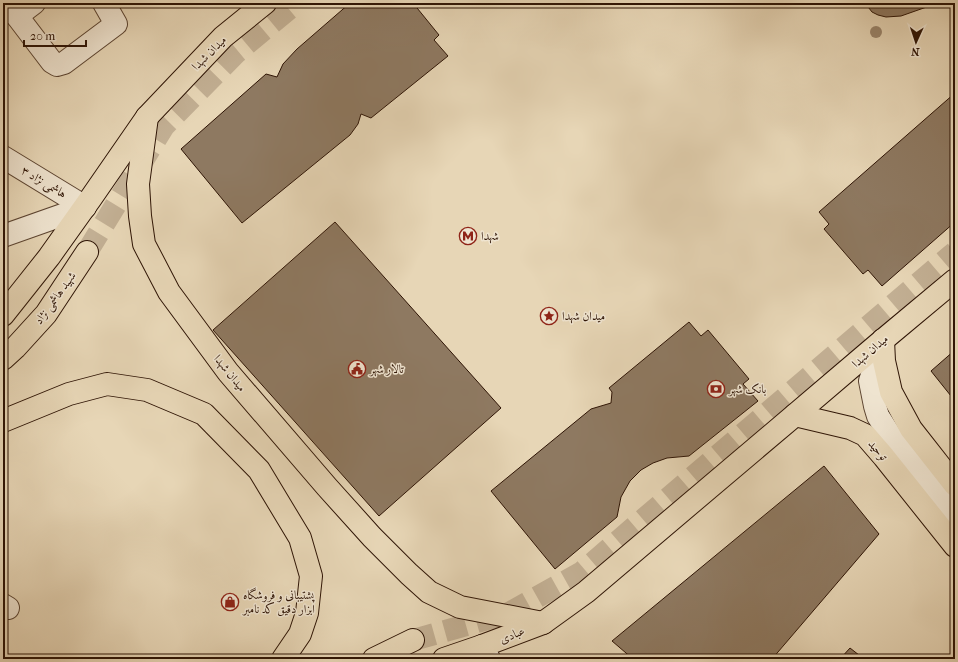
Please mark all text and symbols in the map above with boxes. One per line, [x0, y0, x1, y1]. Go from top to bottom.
scale bar [24, 22, 86, 48]
north arrow [896, 22, 936, 62]
text: 20 m [30, 29, 55, 43]
street label: میدان شهدا [189, 33, 230, 74]
text: N [910, 45, 920, 58]
street label: هاشمی نژاد ۳ [18, 163, 69, 203]
metro station icon: شهدا [458, 226, 478, 246]
place label: شهدا [481, 229, 499, 244]
street label: شهید هاشمی نژاد [31, 269, 80, 328]
place icon: میدان شهدا [539, 306, 559, 326]
place label: میدان شهدا [562, 309, 605, 324]
street label: میدان شهدا [849, 332, 892, 371]
street label: میدان شهدا [210, 352, 249, 395]
public building icon: تالار شهر [347, 359, 367, 379]
place label: تالار شهر [368, 362, 405, 377]
bank icon: بانک شهر [706, 379, 726, 399]
place label: بانک شهر [727, 382, 766, 397]
street label: توحید [864, 437, 891, 464]
place label: پشتیبانی و فروشگاه ابزار دقیق کد نامبر [241, 587, 315, 617]
shop icon: پشتیبانی و فروشگاه ابزار دقیق کد نامبر [220, 592, 240, 612]
street label: عبادی [497, 624, 527, 646]

